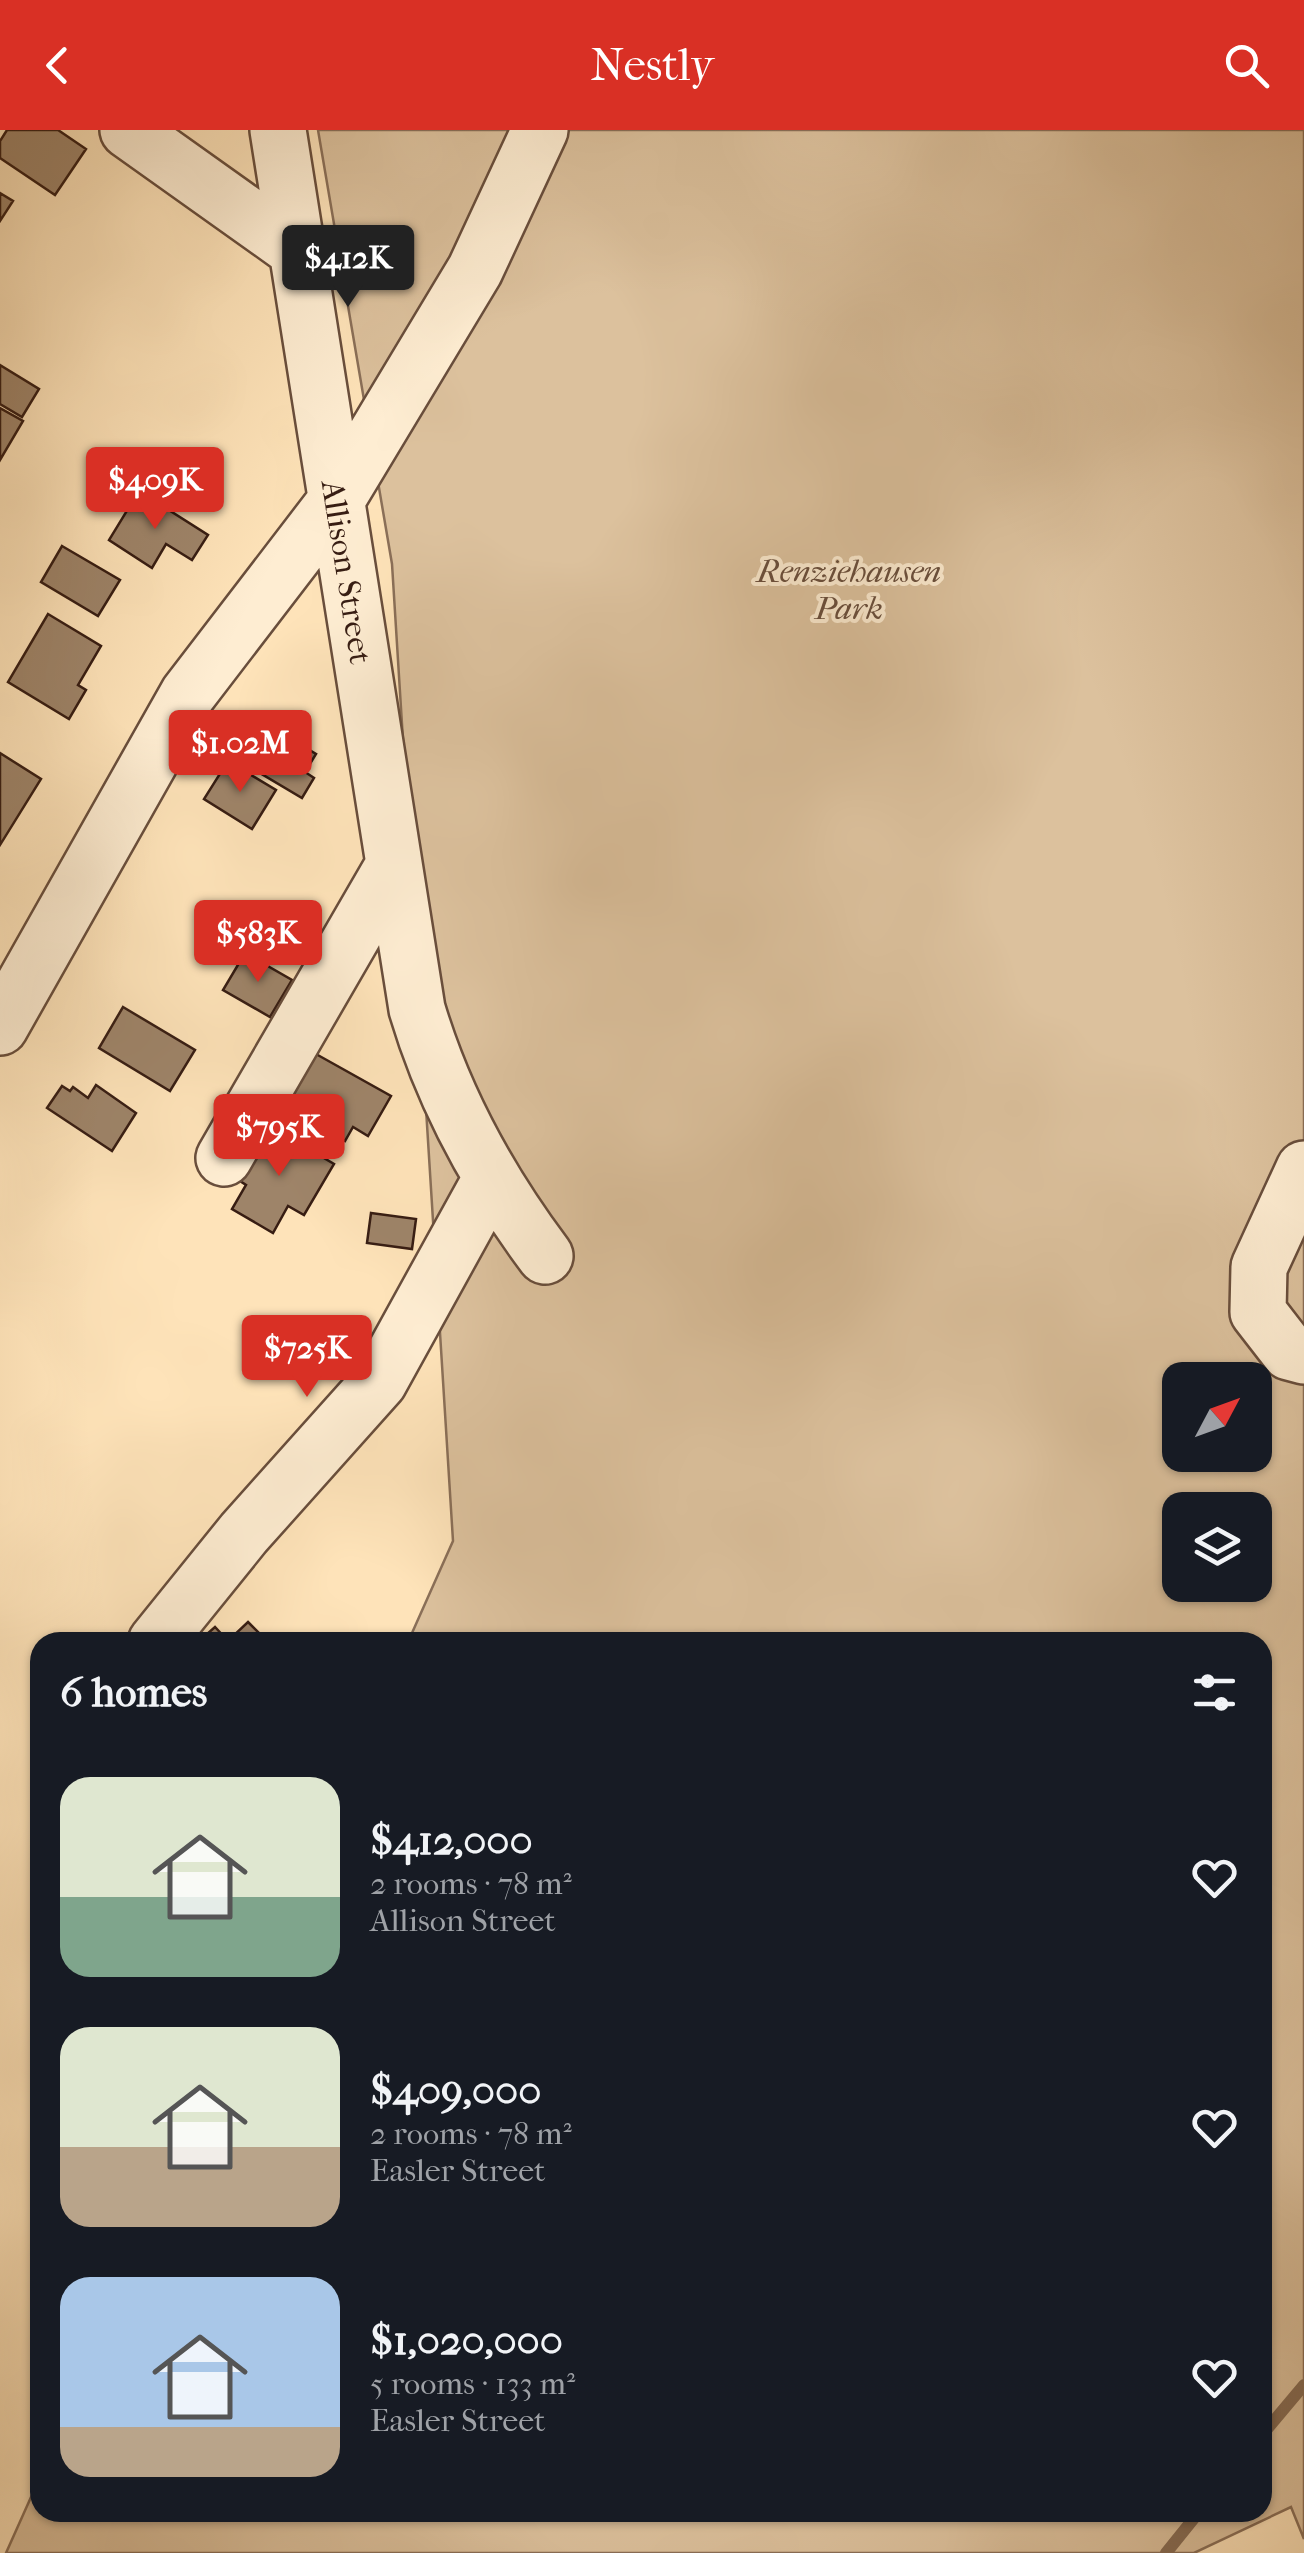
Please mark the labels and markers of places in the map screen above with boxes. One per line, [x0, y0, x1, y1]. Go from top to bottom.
pin: $412K [278, 225, 418, 310]
pin: $409K [85, 447, 225, 532]
pin: $1.02M [159, 710, 321, 795]
pin: $583K [188, 900, 328, 985]
pin: $795K [209, 1094, 349, 1179]
pin: $725K [237, 1315, 377, 1400]

